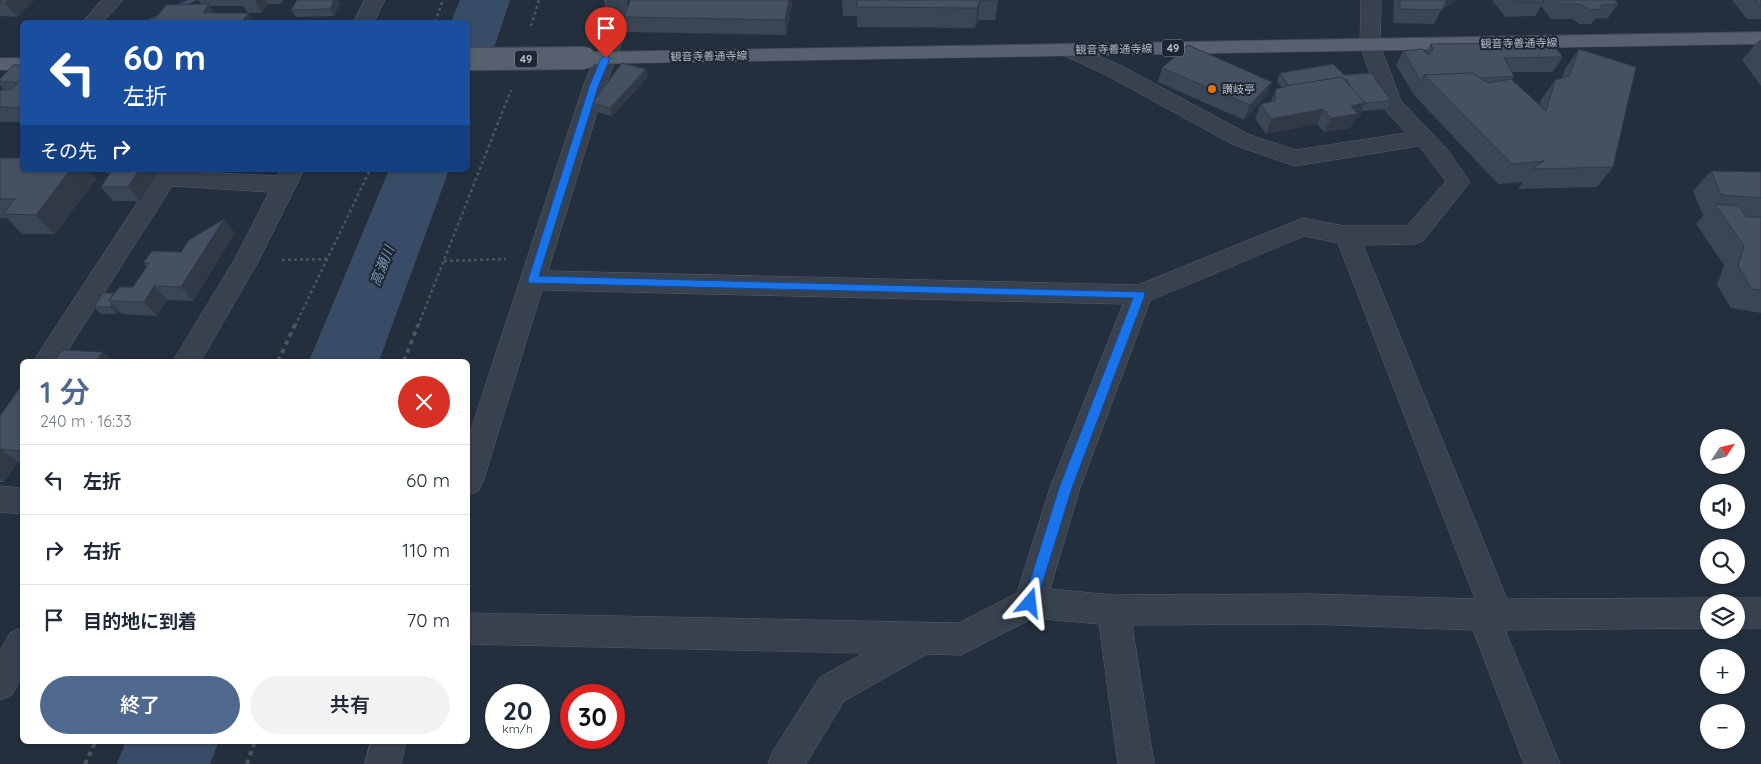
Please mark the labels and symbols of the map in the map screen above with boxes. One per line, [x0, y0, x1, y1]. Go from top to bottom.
pin [585, 7, 627, 58]
street label: 観音寺善通寺線 [1480, 35, 1558, 51]
road number: 49 [1162, 40, 1184, 56]
street label: 観音寺善通寺線 [1075, 41, 1153, 57]
street label: 観音寺善通寺線 [670, 48, 748, 64]
road number: 49 [515, 51, 537, 68]
place label: 讃岐亭 [1222, 82, 1255, 96]
marker: 讃岐亭 [1206, 83, 1218, 95]
water label: 高瀬川 [366, 241, 399, 289]
north arrow [1700, 429, 1745, 474]
position arrow [1003, 576, 1055, 628]
speed limit sign: 30 [560, 684, 625, 749]

